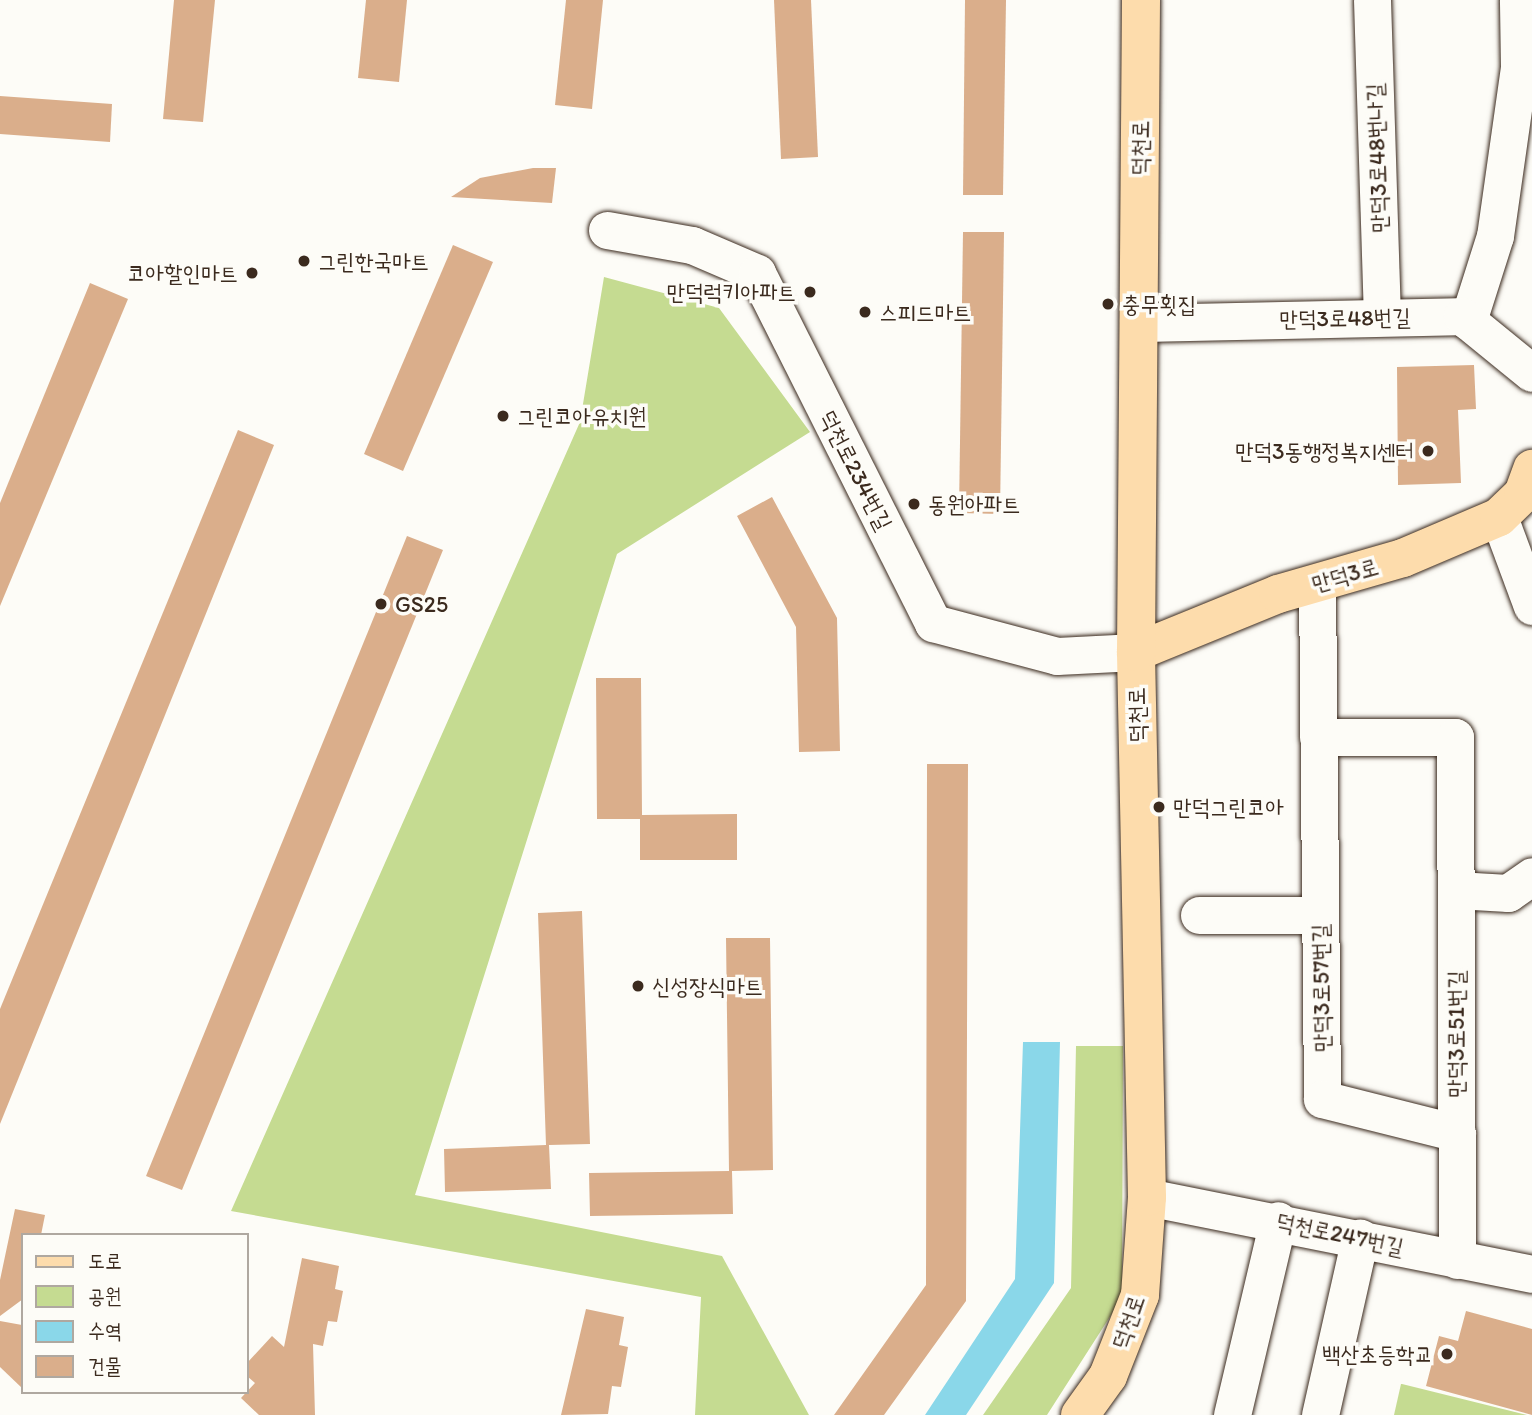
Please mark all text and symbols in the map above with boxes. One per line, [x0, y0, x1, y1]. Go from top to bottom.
street label: 만덕3로48번나길 [1361, 83, 1393, 233]
street label: 덕천로 [1126, 120, 1154, 176]
place label: 그린한국마트 [318, 247, 429, 275]
marker: 그린한국마트 [296, 253, 312, 269]
place label: 코아할인마트 [127, 259, 238, 287]
marker: 코아할인마트 [244, 265, 260, 281]
place label: 만덕럭키아파트 [666, 278, 796, 306]
marker: 만덕럭키아파트 [802, 284, 818, 300]
place label: 충무횟집 [1122, 290, 1196, 318]
marker: 충무횟집 [1100, 296, 1116, 312]
place label: 스피드마트 [879, 298, 972, 326]
street label: 만덕3로48번길 [1279, 303, 1411, 333]
marker: 스피드마트 [857, 304, 873, 320]
place label: 그린코아유치원 [517, 402, 647, 430]
street label: 덕천로234번길 [814, 405, 898, 535]
marker: 그린코아유치원 [495, 408, 511, 424]
place label: 만덕3동행정복지센터 [1235, 437, 1414, 465]
marker: 만덕3동행정복지센터 [1420, 443, 1436, 459]
place label: 동원아파트 [928, 490, 1021, 518]
marker: 동원아파트 [906, 496, 922, 512]
street label: 만덕3로 [1308, 552, 1382, 598]
place label: GS25 [395, 590, 448, 618]
marker: GS25 [373, 596, 389, 612]
street label: 덕천로 [1123, 687, 1151, 743]
place label: 만덕그린코아 [1173, 793, 1284, 821]
marker: 만덕그린코아 [1151, 799, 1167, 815]
street label: 만덕3로57번길 [1306, 923, 1336, 1053]
street label: 만덕3로51번길 [1442, 970, 1470, 1098]
place label: 신성장식마트 [652, 972, 763, 1000]
marker: 신성장식마트 [630, 978, 646, 994]
street label: 덕천로247번길 [1274, 1207, 1406, 1261]
legend [21, 1233, 248, 1394]
text: 도로 [88, 1248, 122, 1273]
text: 공원 [88, 1283, 122, 1308]
street label: 덕천로 [1106, 1291, 1150, 1353]
text: 수역 [88, 1318, 122, 1343]
place label: 백산초등학교 [1322, 1340, 1433, 1368]
marker: 백산초등학교 [1439, 1346, 1455, 1362]
text: 건물 [88, 1353, 122, 1378]

